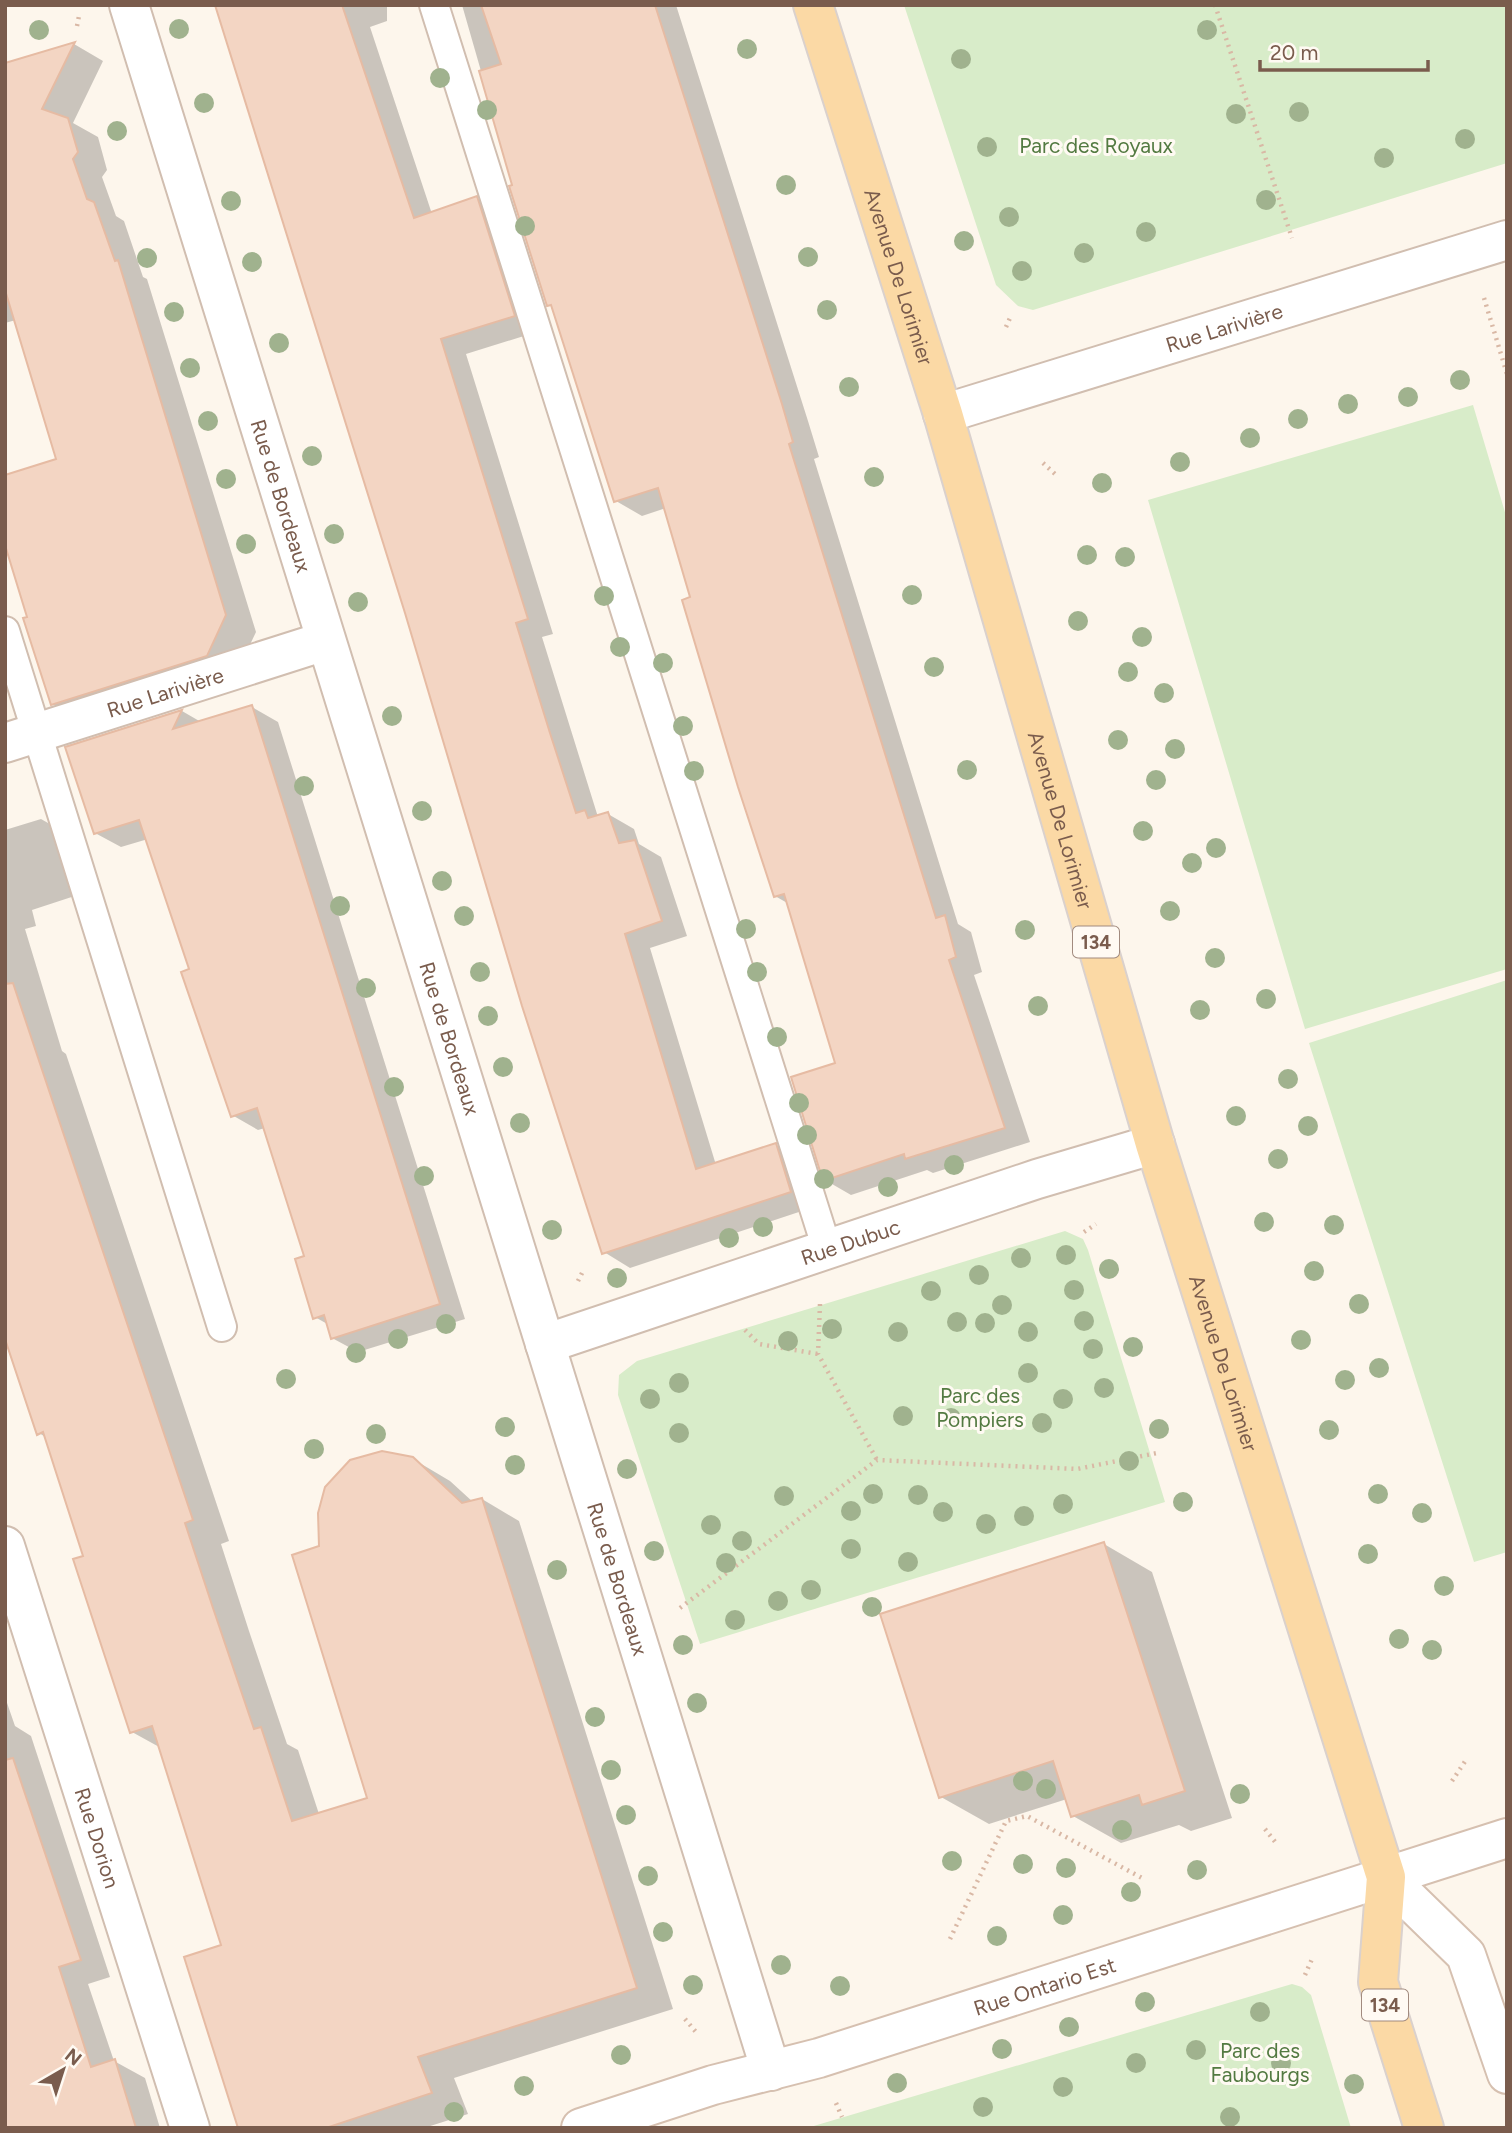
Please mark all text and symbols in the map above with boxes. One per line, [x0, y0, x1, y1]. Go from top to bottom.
scale bar [1260, 28, 1428, 72]
text: 20 m [1270, 40, 1318, 65]
park label: Parc des Royaux [1019, 133, 1173, 158]
street label: Avenue De Lorimier [860, 185, 939, 368]
street label: Rue Larivière [1162, 298, 1285, 357]
street label: Rue de Bordeaux [246, 416, 317, 575]
street label: Rue Larivière [104, 662, 227, 722]
street label: Avenue De Lorimier [1023, 728, 1099, 912]
road number: 134 [1073, 926, 1119, 958]
street label: Rue de Bordeaux [415, 959, 486, 1118]
street label: Rue Dubuc [797, 1213, 903, 1270]
street label: Avenue De Lorimier [1184, 1272, 1264, 1454]
park label: Parc des Pompiers [936, 1383, 1024, 1432]
street label: Rue de Bordeaux [583, 1499, 654, 1658]
street label: Rue Dorion [70, 1784, 125, 1891]
street label: Rue Ontario Est [970, 1951, 1119, 2020]
road number: 134 [1362, 1990, 1408, 2021]
north arrow [28, 2035, 98, 2105]
park label: Parc des Faubourgs [1210, 2038, 1310, 2087]
text: N [60, 2044, 86, 2071]

